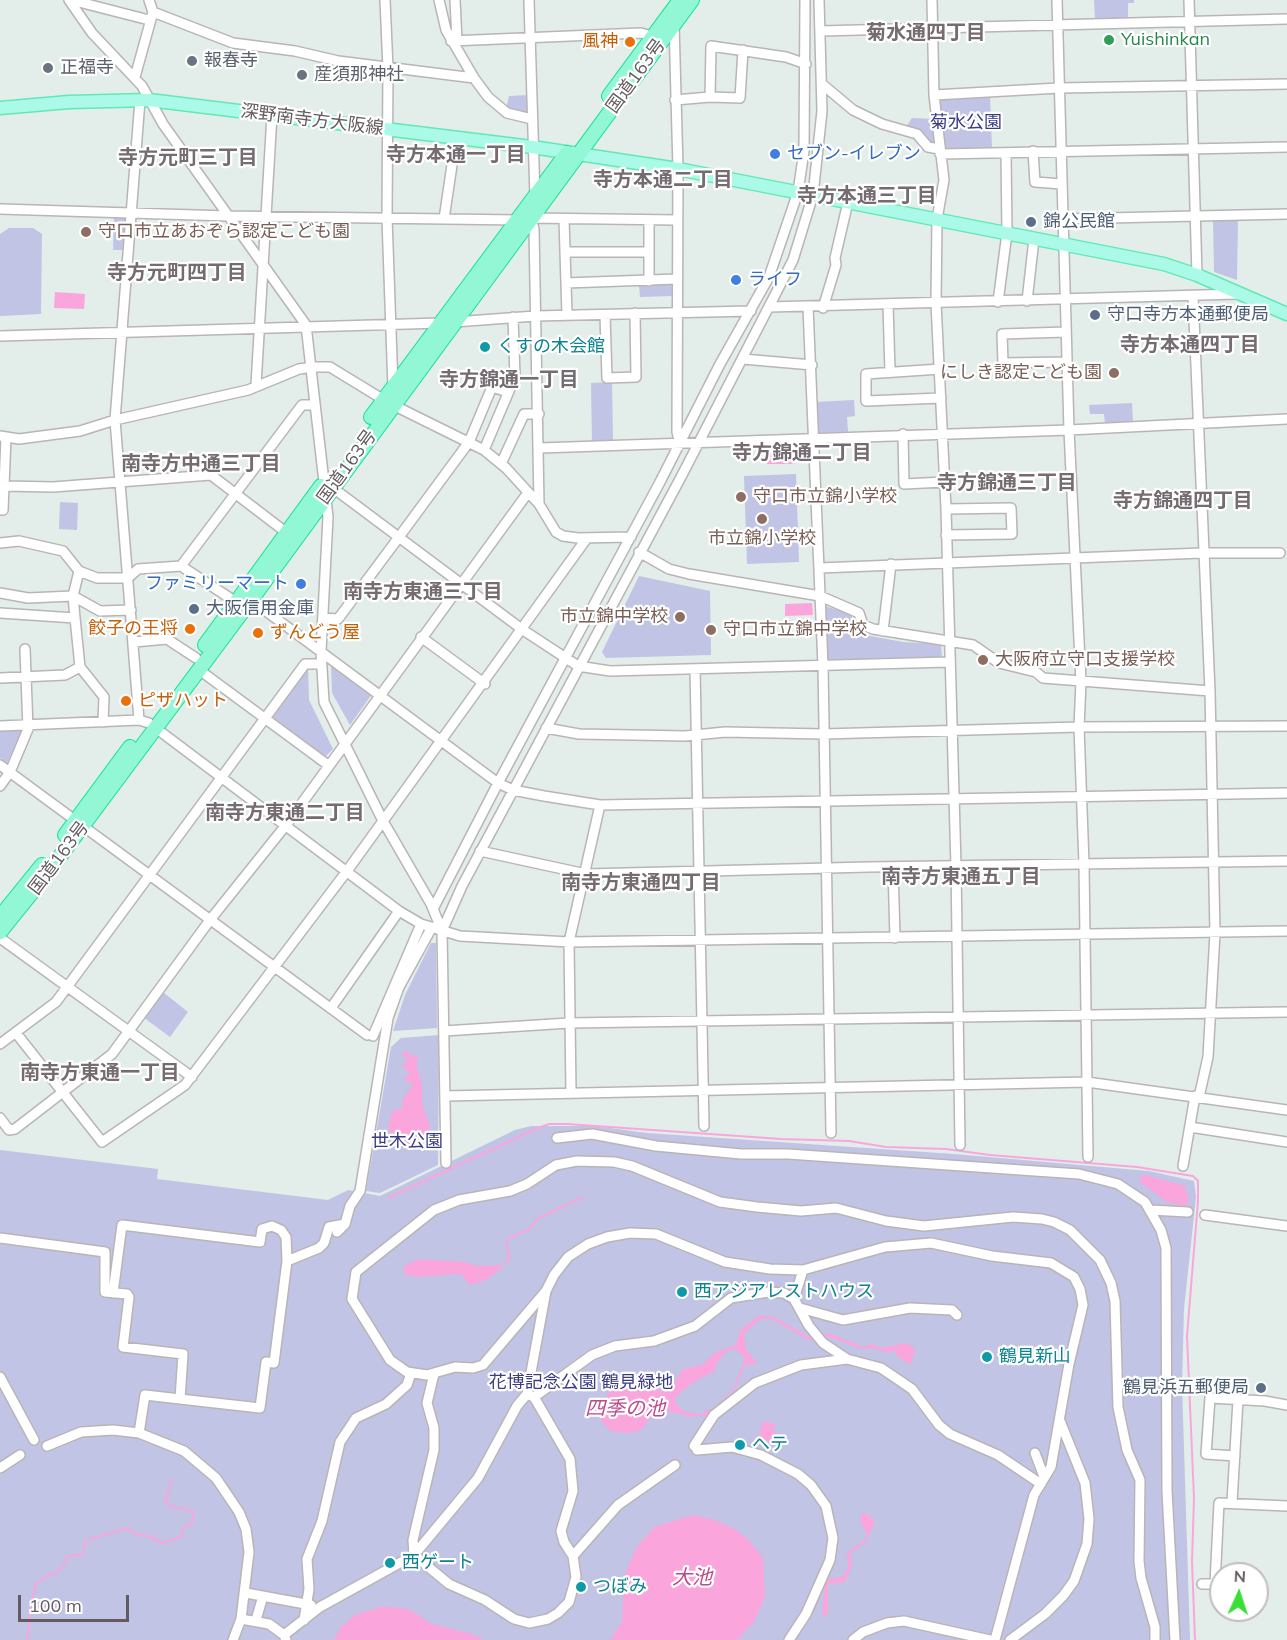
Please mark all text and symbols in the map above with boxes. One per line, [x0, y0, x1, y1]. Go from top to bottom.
district label: 菊水通四丁目 [866, 21, 986, 45]
place label: Yuishinkan [1121, 29, 1210, 51]
place label: 風神 [582, 31, 618, 53]
marker: Yuishinkan [1102, 33, 1116, 47]
street label: 国道163号 [602, 35, 670, 117]
marker: 風神 [623, 35, 637, 49]
place label: 報春寺 [204, 50, 258, 72]
marker: 報春寺 [185, 54, 199, 68]
place label: 正福寺 [60, 57, 114, 79]
marker: 正福寺 [41, 61, 55, 75]
place label: 産須那神社 [314, 64, 404, 86]
marker: 産須那神社 [295, 68, 309, 82]
street label: 深野南寺方大阪線 [239, 101, 385, 139]
park label: 菊水公園 [930, 112, 1002, 134]
district label: 寺方本通一丁目 [386, 143, 526, 167]
place label: セブン-イレブン [787, 143, 921, 165]
district label: 寺方元町三丁目 [118, 146, 258, 170]
marker: セブン-イレブン [768, 147, 782, 161]
district label: 寺方本通二丁目 [593, 168, 733, 192]
district label: 寺方本通三丁目 [797, 184, 937, 208]
place label: 錦公民館 [1043, 211, 1115, 233]
marker: 錦公民館 [1024, 215, 1038, 229]
place label: 守口市立あおぞら認定こども園 [98, 221, 350, 243]
marker: 守口市立あおぞら認定こども園 [79, 225, 93, 239]
district label: 寺方元町四丁目 [107, 261, 247, 285]
place label: ライフ [748, 269, 802, 291]
marker: ライフ [729, 273, 743, 287]
place label: 守口寺方本通郵便局 [1107, 304, 1269, 326]
marker: 守口寺方本通郵便局 [1088, 308, 1102, 322]
district label: 寺方本通四丁目 [1120, 333, 1260, 357]
place label: くすの木会館 [497, 336, 605, 358]
marker: くすの木会館 [478, 340, 492, 354]
place label: にしき認定こども園 [940, 362, 1102, 384]
marker: にしき認定こども園 [1107, 366, 1121, 380]
district label: 寺方錦通一丁目 [439, 368, 579, 392]
street label: 国道163号 [313, 426, 381, 508]
district label: 寺方錦通二丁目 [732, 441, 872, 465]
district label: 南寺方中通三丁目 [121, 452, 281, 476]
district label: 寺方錦通三丁目 [937, 471, 1077, 495]
place label: 守口市立錦小学校 [753, 486, 897, 508]
district label: 寺方錦通四丁目 [1113, 489, 1253, 513]
marker: 守口市立錦小学校 [734, 490, 748, 504]
marker: 市立錦小学校 [755, 512, 769, 526]
place label: 市立錦小学校 [708, 528, 816, 550]
place label: ファミリーマート [145, 573, 289, 595]
marker: ファミリーマート [294, 577, 308, 591]
district label: 南寺方東通三丁目 [343, 580, 503, 604]
place label: 大阪信用金庫 [206, 598, 314, 620]
marker: 大阪信用金庫 [187, 602, 201, 616]
place label: 市立錦中学校 [560, 606, 668, 628]
marker: 市立錦中学校 [673, 610, 687, 624]
place label: 餃子の王将 [88, 618, 178, 640]
place label: 守口市立錦中学校 [723, 619, 867, 641]
marker: 餃子の王将 [183, 622, 197, 636]
place label: ずんどう屋 [270, 622, 360, 644]
marker: 守口市立錦中学校 [704, 623, 718, 637]
marker: ずんどう屋 [251, 626, 265, 640]
place label: 大阪府立守口支援学校 [995, 649, 1175, 671]
marker: 大阪府立守口支援学校 [976, 653, 990, 667]
place label: ピザハット [138, 690, 228, 712]
marker: ピザハット [119, 694, 133, 708]
district label: 南寺方東通二丁目 [205, 801, 365, 825]
street label: 国道163号 [24, 817, 94, 899]
district label: 南寺方東通五丁目 [881, 865, 1041, 889]
district label: 南寺方東通四丁目 [561, 871, 721, 895]
district label: 南寺方東通一丁目 [20, 1061, 180, 1085]
park label: 世木公園 [371, 1131, 443, 1153]
place label: 西アジアレストハウス [694, 1281, 874, 1303]
marker: 西アジアレストハウス [675, 1285, 689, 1299]
place label: 鶴見新山 [999, 1346, 1071, 1368]
marker: 鶴見新山 [980, 1350, 994, 1364]
park label: 花博記念公園 鶴見緑地 [489, 1372, 673, 1394]
place label: 鶴見浜五郵便局 [1123, 1377, 1249, 1399]
marker: 鶴見浜五郵便局 [1254, 1381, 1268, 1395]
water label: 四季の池 [585, 1397, 665, 1421]
place label: ヘテ [752, 1434, 788, 1456]
marker: ヘテ [733, 1438, 747, 1452]
place label: 西ゲート [402, 1552, 474, 1574]
marker: 西ゲート [383, 1556, 397, 1570]
north arrow [1209, 1562, 1269, 1622]
water label: 大池 [672, 1566, 712, 1590]
text: N [1233, 1566, 1246, 1586]
place label: つぼみ [593, 1576, 647, 1598]
marker: つぼみ [574, 1580, 588, 1594]
scale bar [21, 1583, 132, 1621]
text: 100 m [29, 1594, 82, 1617]

